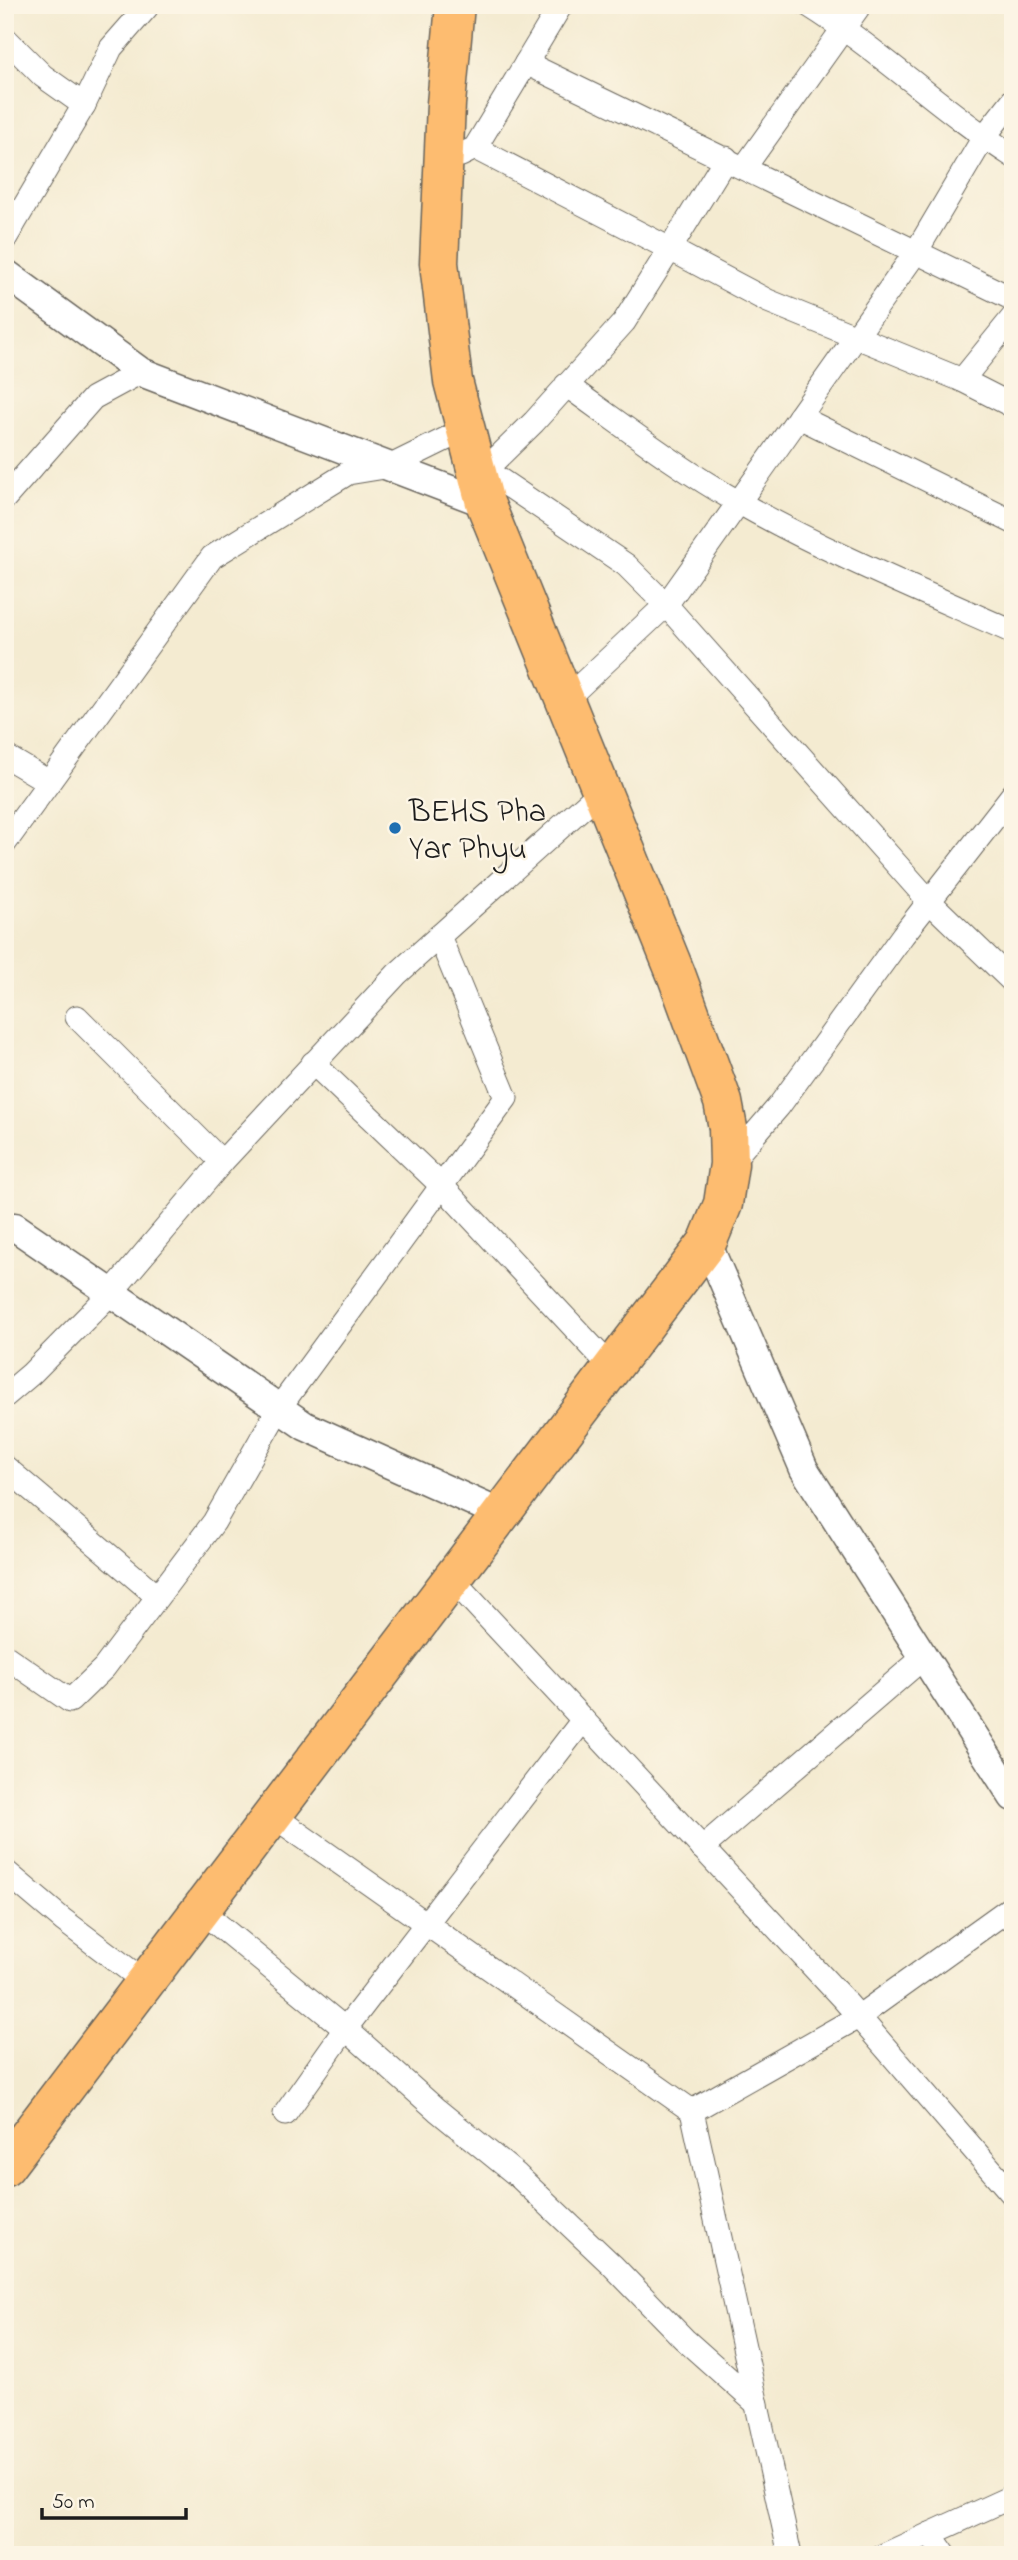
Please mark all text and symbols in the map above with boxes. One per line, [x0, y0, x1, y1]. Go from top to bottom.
place label: BEHS Pha Yar Phyu [408, 790, 546, 874]
marker: BEHS Pha Yar Phyu [387, 820, 403, 836]
scale bar [42, 2476, 186, 2520]
text: 50 m [52, 2488, 95, 2518]

